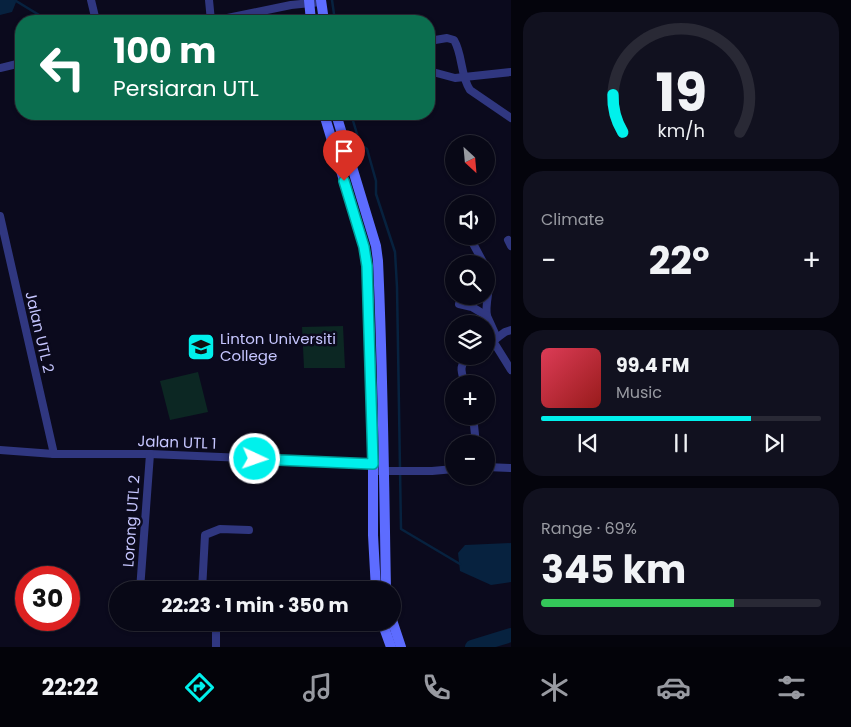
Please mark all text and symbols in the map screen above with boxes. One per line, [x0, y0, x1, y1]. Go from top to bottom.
text: 100 m [113, 26, 216, 75]
icon: left [30, 35, 95, 100]
text: 19 [655, 56, 707, 129]
text: Persiaran UTL [113, 73, 259, 104]
text: km/h [657, 118, 705, 143]
pin [323, 130, 365, 181]
north arrow [445, 135, 495, 185]
map controls [445, 135, 495, 485]
icon: arrive [330, 137, 358, 165]
button: sound [445, 195, 495, 245]
text: Climate [541, 208, 604, 231]
text: 22° [649, 234, 710, 287]
text: − [541, 241, 556, 280]
text: + [802, 241, 821, 280]
button: search [445, 255, 495, 305]
street label: Jalan UTL 2 [20, 289, 60, 375]
button: layers [445, 315, 495, 365]
place label: Linton Universiti College [220, 328, 336, 366]
school or university icon: Linton Universiti College [186, 332, 216, 362]
text: 99.4 FM [616, 352, 689, 379]
button: + [445, 375, 495, 425]
text: Music [616, 381, 662, 404]
icon: previous [574, 429, 602, 457]
icon: pause [667, 429, 695, 457]
icon: next [760, 429, 788, 457]
street label: Jalan UTL 1 [137, 430, 217, 454]
position arrow [228, 432, 280, 484]
button: − [445, 435, 495, 485]
street label: Lorong UTL 2 [117, 474, 145, 568]
text: Range · 69% [541, 517, 637, 540]
text: 345 km [541, 543, 686, 596]
speed limit sign: 30 [15, 566, 80, 631]
text: 22:23 · 1 min · 350 m [162, 592, 349, 619]
icon: directions [182, 670, 217, 705]
icon: music [300, 670, 335, 705]
icon: phone [419, 670, 454, 705]
icon: climate [537, 670, 572, 705]
icon: car [656, 670, 691, 705]
icon: filters [774, 670, 809, 705]
text: 22:22 [42, 672, 98, 703]

